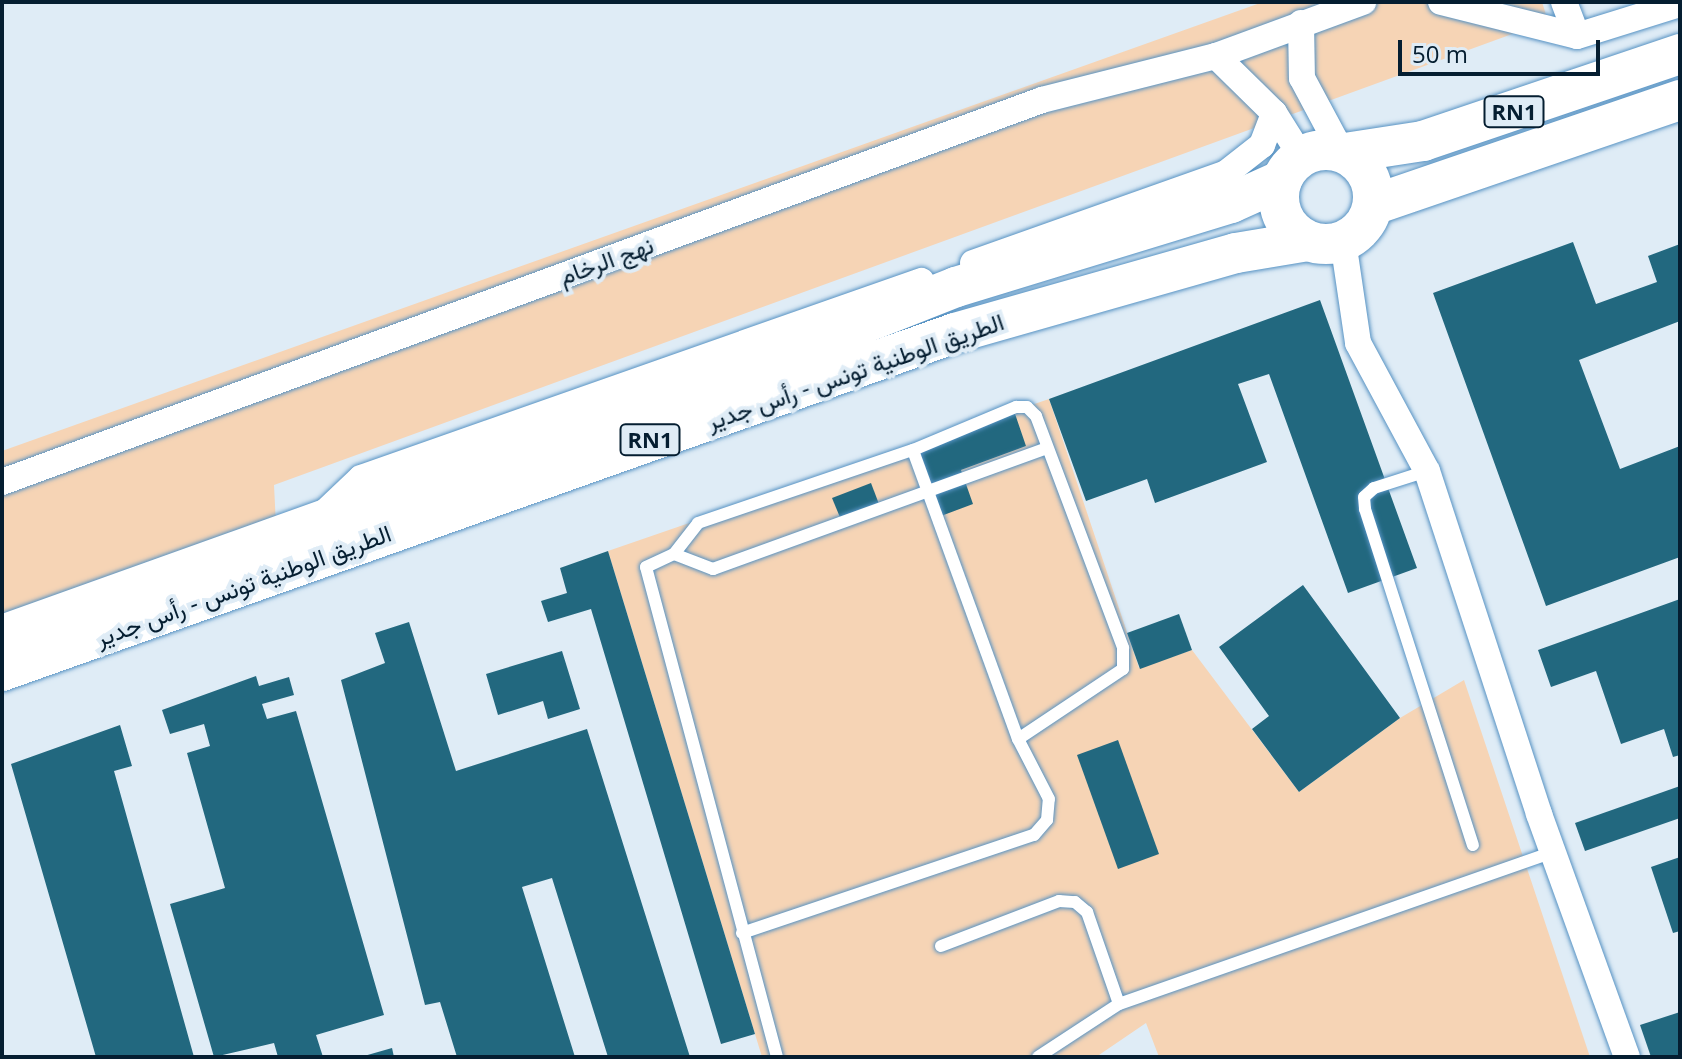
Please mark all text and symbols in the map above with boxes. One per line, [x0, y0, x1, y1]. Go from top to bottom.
scale bar [1402, 24, 1604, 74]
text: 50 m [1412, 37, 1468, 70]
road number: RN1 [1482, 94, 1546, 130]
street label: نهج الرخام [555, 230, 657, 290]
street label: الطريق الوطنية تونس - رأس جدير [703, 307, 1007, 435]
road number: RN1 [618, 422, 682, 458]
street label: الطريق الوطنية تونس - رأس جدير [91, 518, 395, 652]

